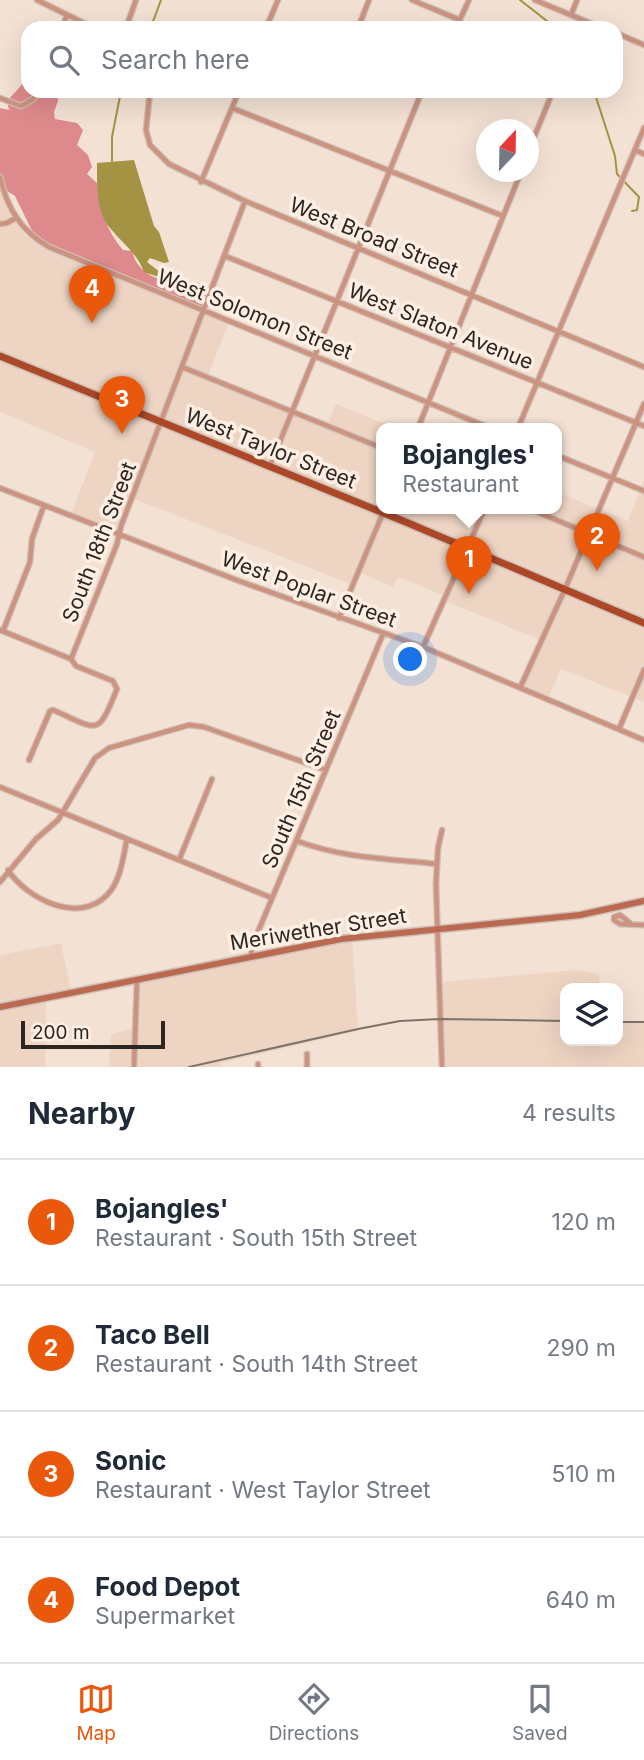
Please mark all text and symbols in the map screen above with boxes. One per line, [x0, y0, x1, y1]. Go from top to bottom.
search box [21, 21, 623, 98]
icon: search [45, 41, 83, 79]
text: Search here [101, 44, 250, 75]
north arrow [476, 119, 539, 182]
street label: West Broad Street [286, 192, 462, 282]
street label: West Solomon Street [154, 263, 356, 365]
pin: 4 [69, 265, 115, 323]
street label: West Slaton Avenue [345, 277, 537, 375]
pin: 3 [99, 376, 145, 434]
street label: West Taylor Street [182, 402, 360, 494]
popup [376, 423, 562, 514]
text: Bojangles' [402, 439, 536, 470]
street label: South 18th Street [57, 458, 141, 626]
text: Restaurant [402, 470, 519, 498]
pin: 2 [574, 513, 620, 571]
pin: 1 [446, 536, 492, 594]
street label: West Poplar Street [218, 546, 400, 632]
your location [393, 642, 427, 676]
street label: South 15th Street [256, 706, 346, 872]
street label: Meriwether Street [228, 903, 408, 955]
map controls [560, 983, 623, 1046]
button: layers [560, 983, 623, 1046]
scale bar [21, 1018, 164, 1050]
text: 200 m [32, 1021, 90, 1044]
text: Nearby [28, 1095, 136, 1131]
text: 4 results [522, 1099, 616, 1127]
text: Bojangles' [95, 1193, 229, 1224]
text: 1 [46, 1208, 56, 1236]
text: 120 m [551, 1208, 616, 1236]
text: Restaurant · South 15th Street [95, 1224, 417, 1252]
text: Taco Bell [95, 1319, 210, 1350]
text: 2 [44, 1334, 58, 1362]
text: 290 m [547, 1334, 616, 1362]
text: Restaurant · South 14th Street [95, 1350, 418, 1378]
text: Sonic [95, 1445, 167, 1476]
text: 3 [44, 1460, 58, 1488]
text: 510 m [552, 1460, 616, 1488]
text: Restaurant · West Taylor Street [95, 1476, 431, 1504]
text: Food Depot [95, 1571, 240, 1602]
text: 4 [43, 1586, 59, 1614]
text: 640 m [546, 1586, 616, 1614]
text: Supermarket [95, 1602, 235, 1630]
tab: Map [76, 1680, 116, 1745]
tab: Directions [269, 1680, 359, 1745]
tab: Saved [512, 1680, 568, 1745]

